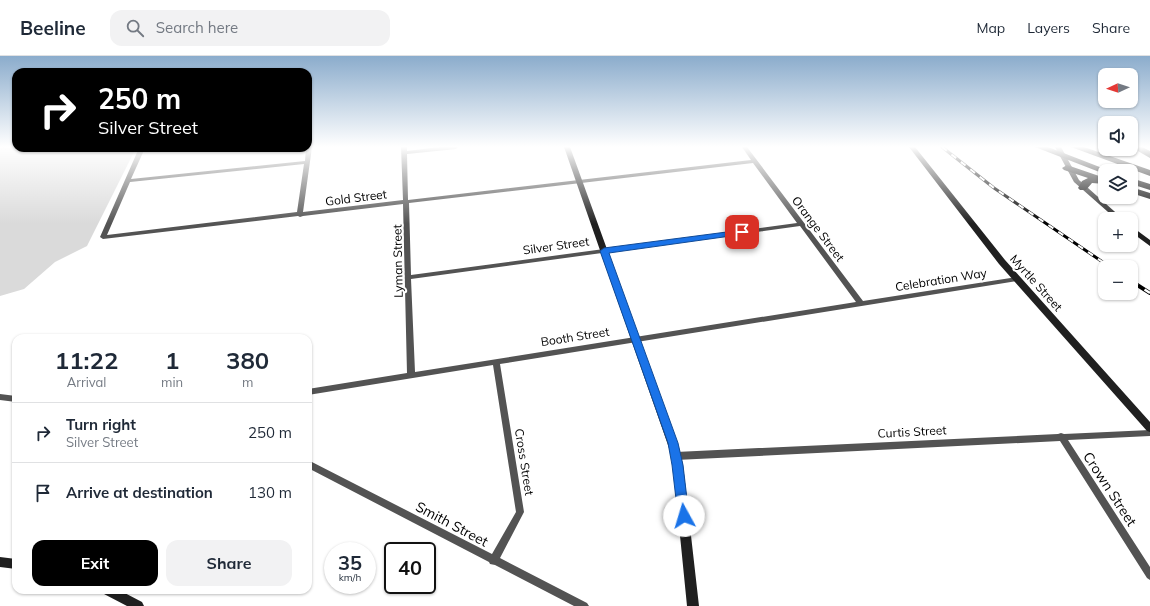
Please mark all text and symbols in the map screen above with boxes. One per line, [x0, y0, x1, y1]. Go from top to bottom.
search box [110, 10, 390, 46]
text: Beeline [20, 16, 86, 40]
icon: search [124, 17, 146, 39]
text: Search here [156, 18, 238, 37]
text: Map [976, 19, 1005, 37]
text: Layers [1027, 19, 1070, 37]
text: Share [1092, 19, 1130, 37]
north arrow [1098, 68, 1138, 108]
map controls [1098, 68, 1138, 300]
text: 250 m [98, 81, 181, 116]
icon: right [32, 84, 84, 136]
text: Silver Street [98, 116, 198, 139]
button: sound [1098, 116, 1138, 156]
button: layers [1098, 164, 1138, 204]
street label: Gold Street [324, 186, 388, 209]
street label: Orange Street [789, 193, 848, 264]
button: + [1098, 212, 1138, 252]
pin [725, 215, 759, 249]
icon: arrive [731, 221, 753, 243]
street label: Lyman Street [389, 224, 406, 298]
street label: Silver Street [522, 233, 590, 258]
street label: Myrtle Street [1007, 251, 1066, 314]
button: − [1098, 260, 1138, 300]
street label: Celebration Way [894, 265, 988, 294]
street label: Booth Street [539, 324, 610, 349]
text: 11:22 [55, 345, 118, 375]
text: 1 [165, 345, 179, 375]
text: 380 [226, 345, 269, 375]
text: Arrival [67, 374, 106, 390]
text: min [161, 374, 183, 390]
text: m [242, 374, 253, 390]
text: Turn right [66, 415, 136, 434]
icon: right [32, 422, 54, 444]
street label: Curtis Street [877, 422, 947, 441]
text: 250 m [248, 423, 292, 442]
street label: Cross Street [512, 427, 537, 496]
text: Silver Street [66, 434, 138, 450]
street label: Crown Street [1079, 448, 1141, 530]
icon: arrive [32, 482, 54, 504]
text: Arrive at destination [66, 483, 213, 502]
text: 130 m [248, 483, 292, 502]
position arrow [663, 495, 705, 537]
street label: Smith Street [413, 497, 492, 551]
button: Exit [32, 540, 158, 586]
button: Share [166, 540, 292, 586]
speed limit sign: 40 [384, 542, 436, 594]
text: 35 [338, 550, 362, 575]
text: km/h [339, 571, 361, 584]

